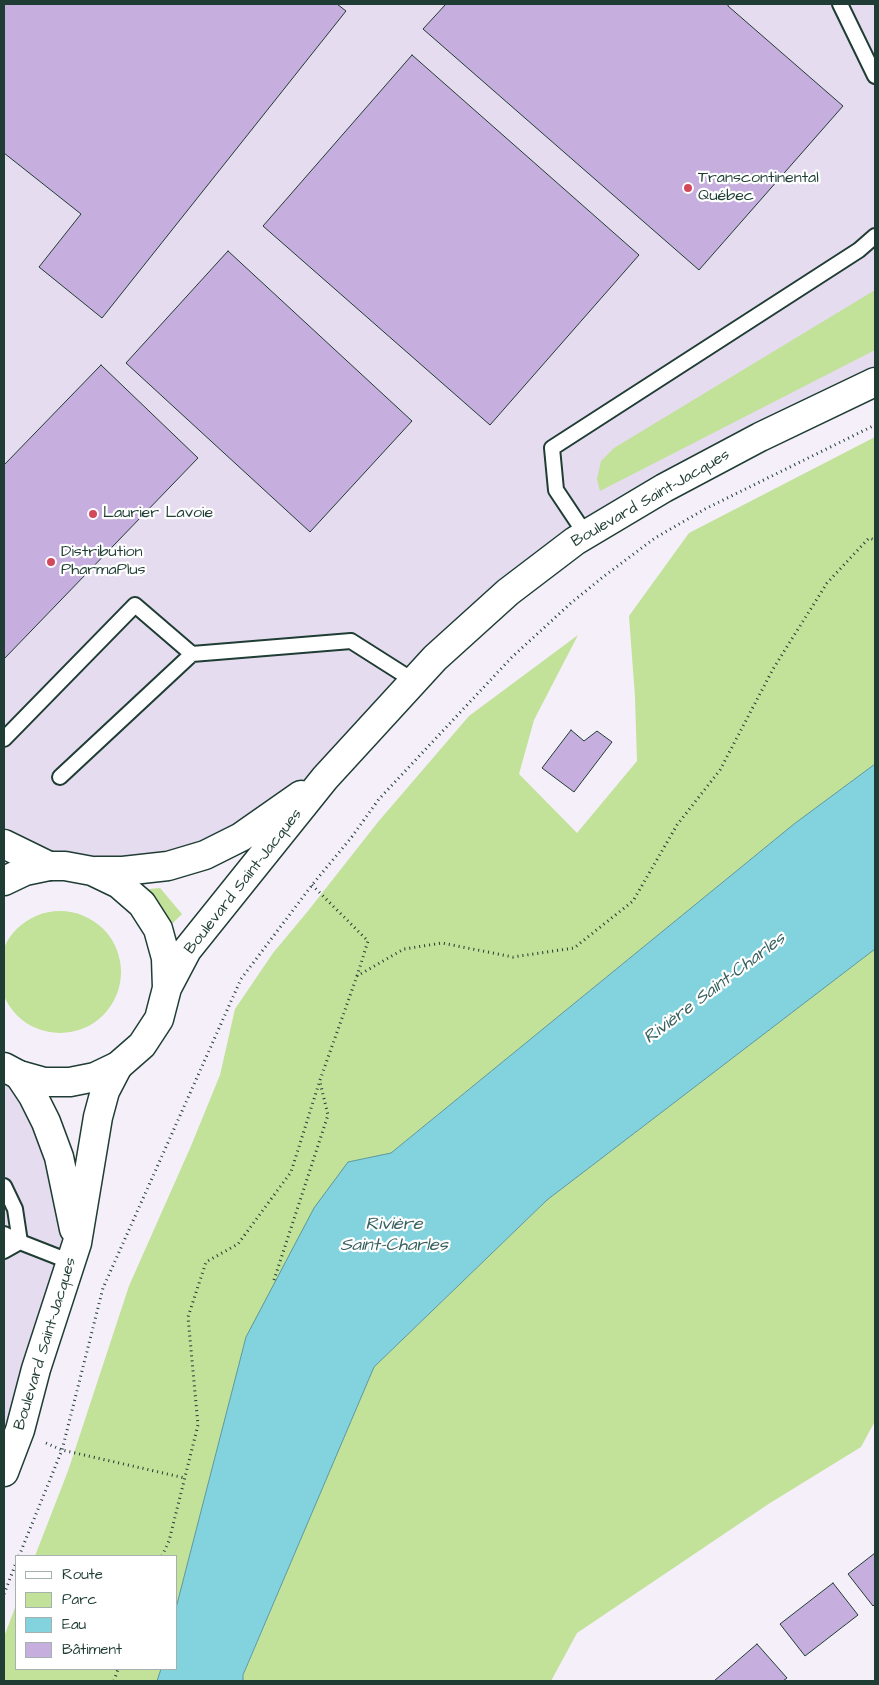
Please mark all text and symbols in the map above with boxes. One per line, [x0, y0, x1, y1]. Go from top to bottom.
place label: Transcontinental Québec [698, 169, 819, 207]
marker: Transcontinental Québec [682, 182, 694, 194]
street label: Boulevard Saint-Jacques [568, 446, 734, 552]
place label: Laurier Lavoie [103, 504, 213, 524]
marker: Laurier Lavoie [87, 508, 99, 520]
place label: Distribution PharmaPlus [61, 543, 146, 581]
marker: Distribution PharmaPlus [45, 556, 57, 568]
street label: Boulevard Saint-Jacques [181, 805, 307, 959]
water label: Rivière Saint-Charles [640, 929, 790, 1049]
water label: Rivière Saint-Charles [340, 1214, 448, 1256]
street label: Boulevard Saint-Jacques [11, 1255, 81, 1433]
legend [15, 1555, 178, 1670]
text: Route [62, 1564, 103, 1585]
text: Parc [62, 1589, 97, 1610]
text: Eau [62, 1614, 86, 1635]
text: Bâtiment [62, 1639, 122, 1660]

